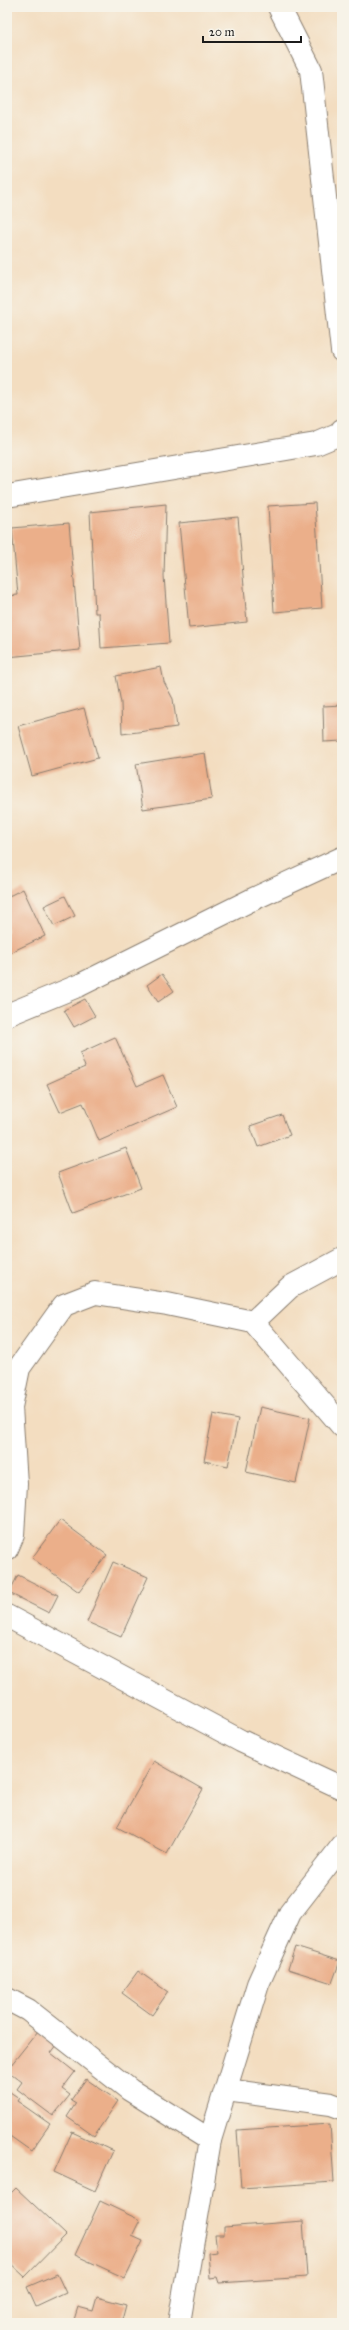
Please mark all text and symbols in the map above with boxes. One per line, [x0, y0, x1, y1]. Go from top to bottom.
scale bar [203, 18, 301, 44]
text: 20 m [209, 25, 235, 39]

